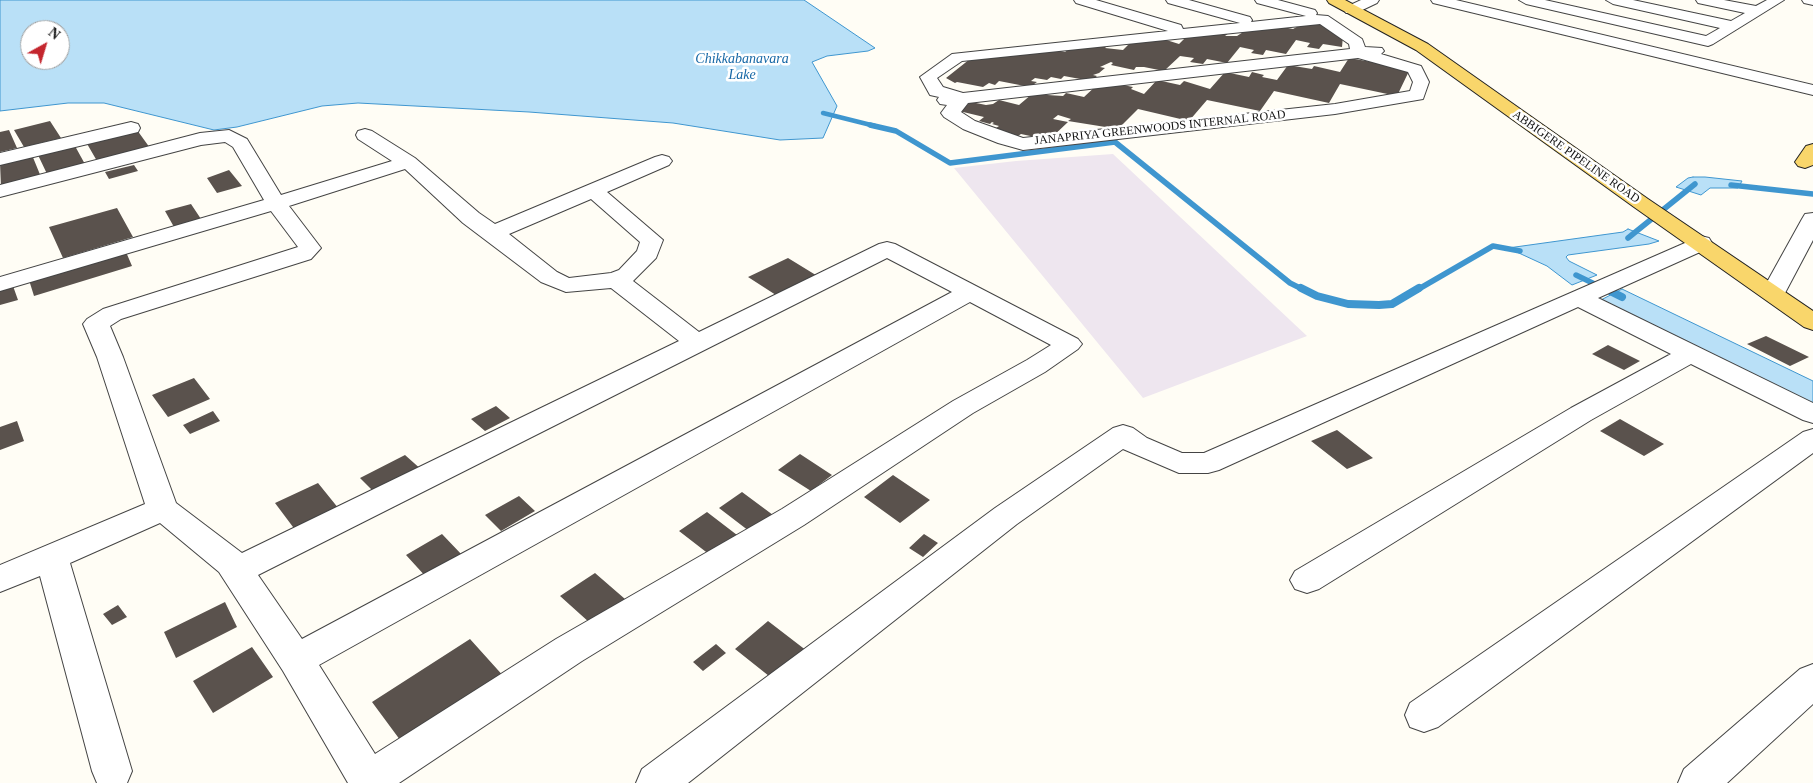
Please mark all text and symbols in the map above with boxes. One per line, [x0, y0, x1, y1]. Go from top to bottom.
north arrow [20, 20, 70, 70]
text: N [45, 25, 63, 43]
water label: Chikkabanavara Lake [695, 51, 789, 84]
street label: JANAPRIYA GREENWOODS INTERNAL ROAD [1034, 108, 1286, 148]
street label: ABBIGERE PIPELINE ROAD [1510, 108, 1642, 206]

